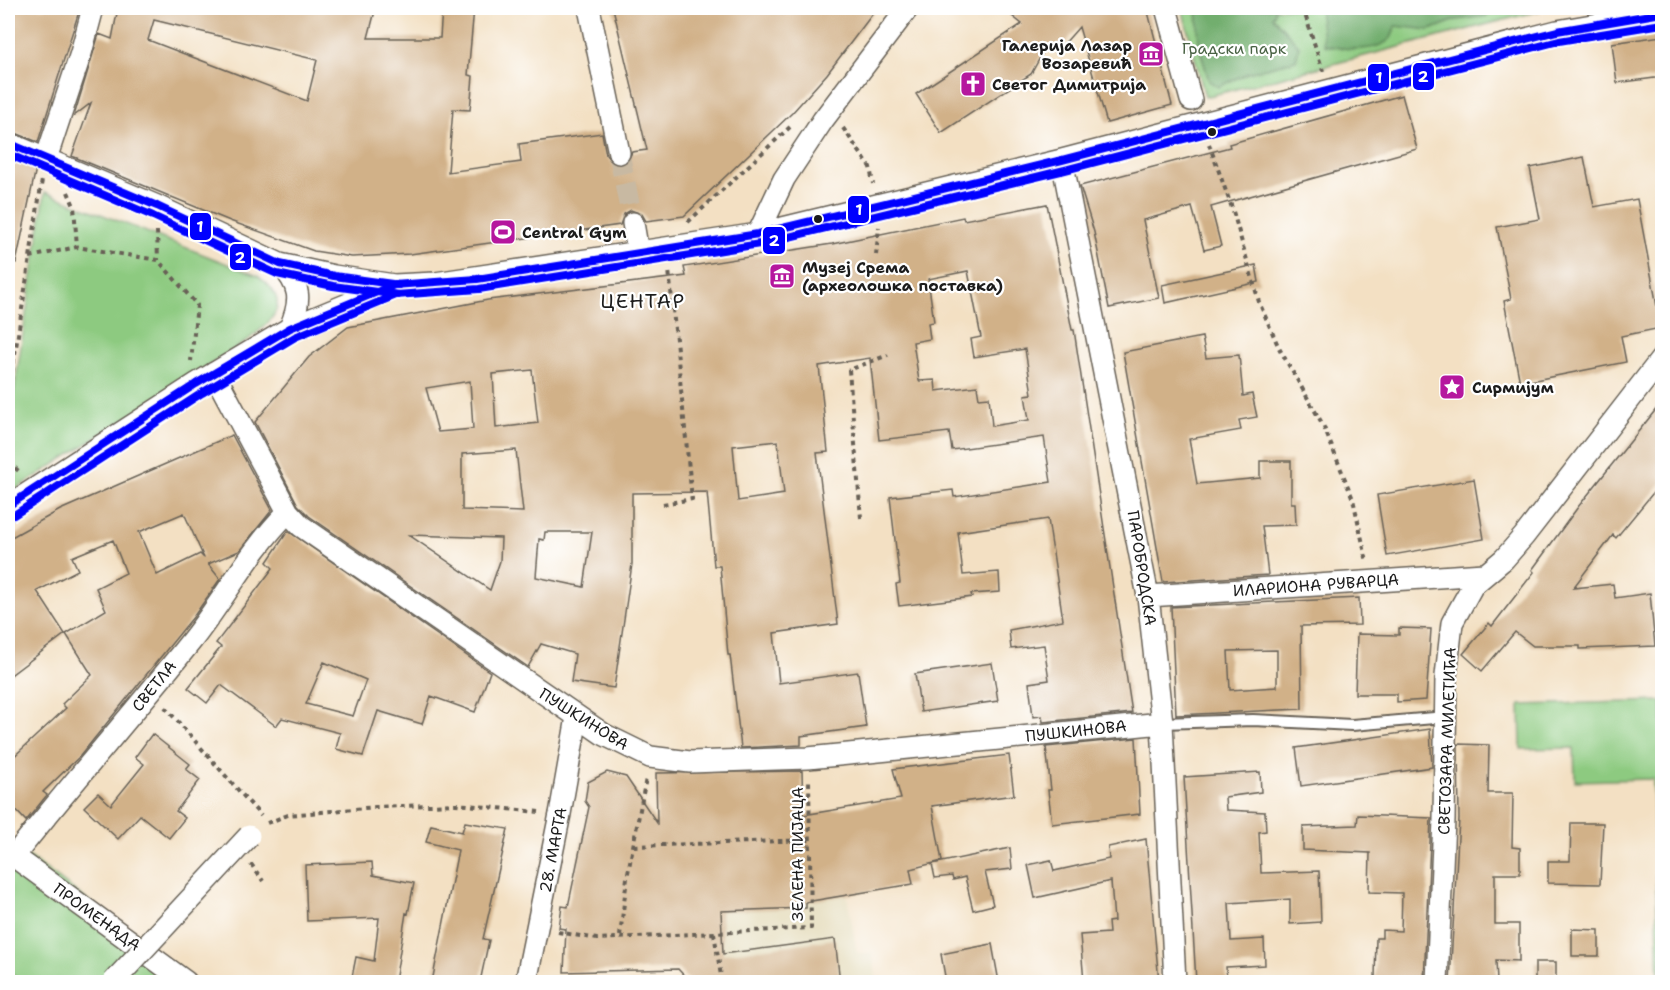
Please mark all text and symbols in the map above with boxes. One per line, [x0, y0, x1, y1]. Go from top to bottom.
place label: Галерија Лазар Возаревић [1002, 35, 1132, 74]
park label: Градски парк [1182, 38, 1287, 59]
museum icon: Галерија Лазар Возаревић [1136, 39, 1166, 69]
line badge: 2 [1412, 62, 1435, 91]
line badge: 1 [1367, 63, 1390, 92]
text: 2 [1417, 66, 1429, 87]
text: 1 [1375, 67, 1383, 88]
church icon: Светог Димитрија [958, 69, 988, 99]
place label: Светог Димитрија [992, 74, 1146, 95]
unlabelled marker [1206, 126, 1218, 138]
line badge: 1 [847, 195, 870, 224]
text: 1 [855, 199, 863, 220]
line badge: 1 [189, 212, 212, 241]
unlabelled marker [812, 213, 824, 225]
text: 1 [196, 216, 204, 237]
sports icon: Central Gym [488, 217, 518, 247]
place label: Central Gym [522, 222, 627, 243]
line badge: 2 [762, 226, 786, 255]
text: 2 [768, 230, 780, 251]
line badge: 2 [229, 243, 252, 271]
text: 2 [234, 247, 246, 268]
place label: Музеј Срема (археолошка поставка) [802, 257, 1003, 296]
museum icon: Музеј Срема (археолошка поставка) [767, 261, 797, 291]
district label: ЦЕНТАР [600, 288, 686, 314]
place icon: Сирмијум [1437, 372, 1467, 402]
place label: Сирмијум [1472, 377, 1555, 398]
street label: ПАРОБРОДСКА [1123, 509, 1161, 627]
street label: ИЛАРИОНА РУВАРЦА [1232, 569, 1400, 601]
street label: СВЕТОЗАРА МИЛЕТИЋА [1433, 647, 1461, 835]
street label: СВЕТЛА [127, 656, 181, 716]
street label: ПУШКИНОВА [535, 683, 633, 755]
street label: ПУШКИНОВА [1024, 715, 1128, 747]
street label: ЗЕЛЕНА ПИЈАЦА [787, 787, 808, 921]
street label: 28. МАРТА [534, 806, 572, 894]
street label: ПРОМЕНАДА [49, 878, 145, 956]

